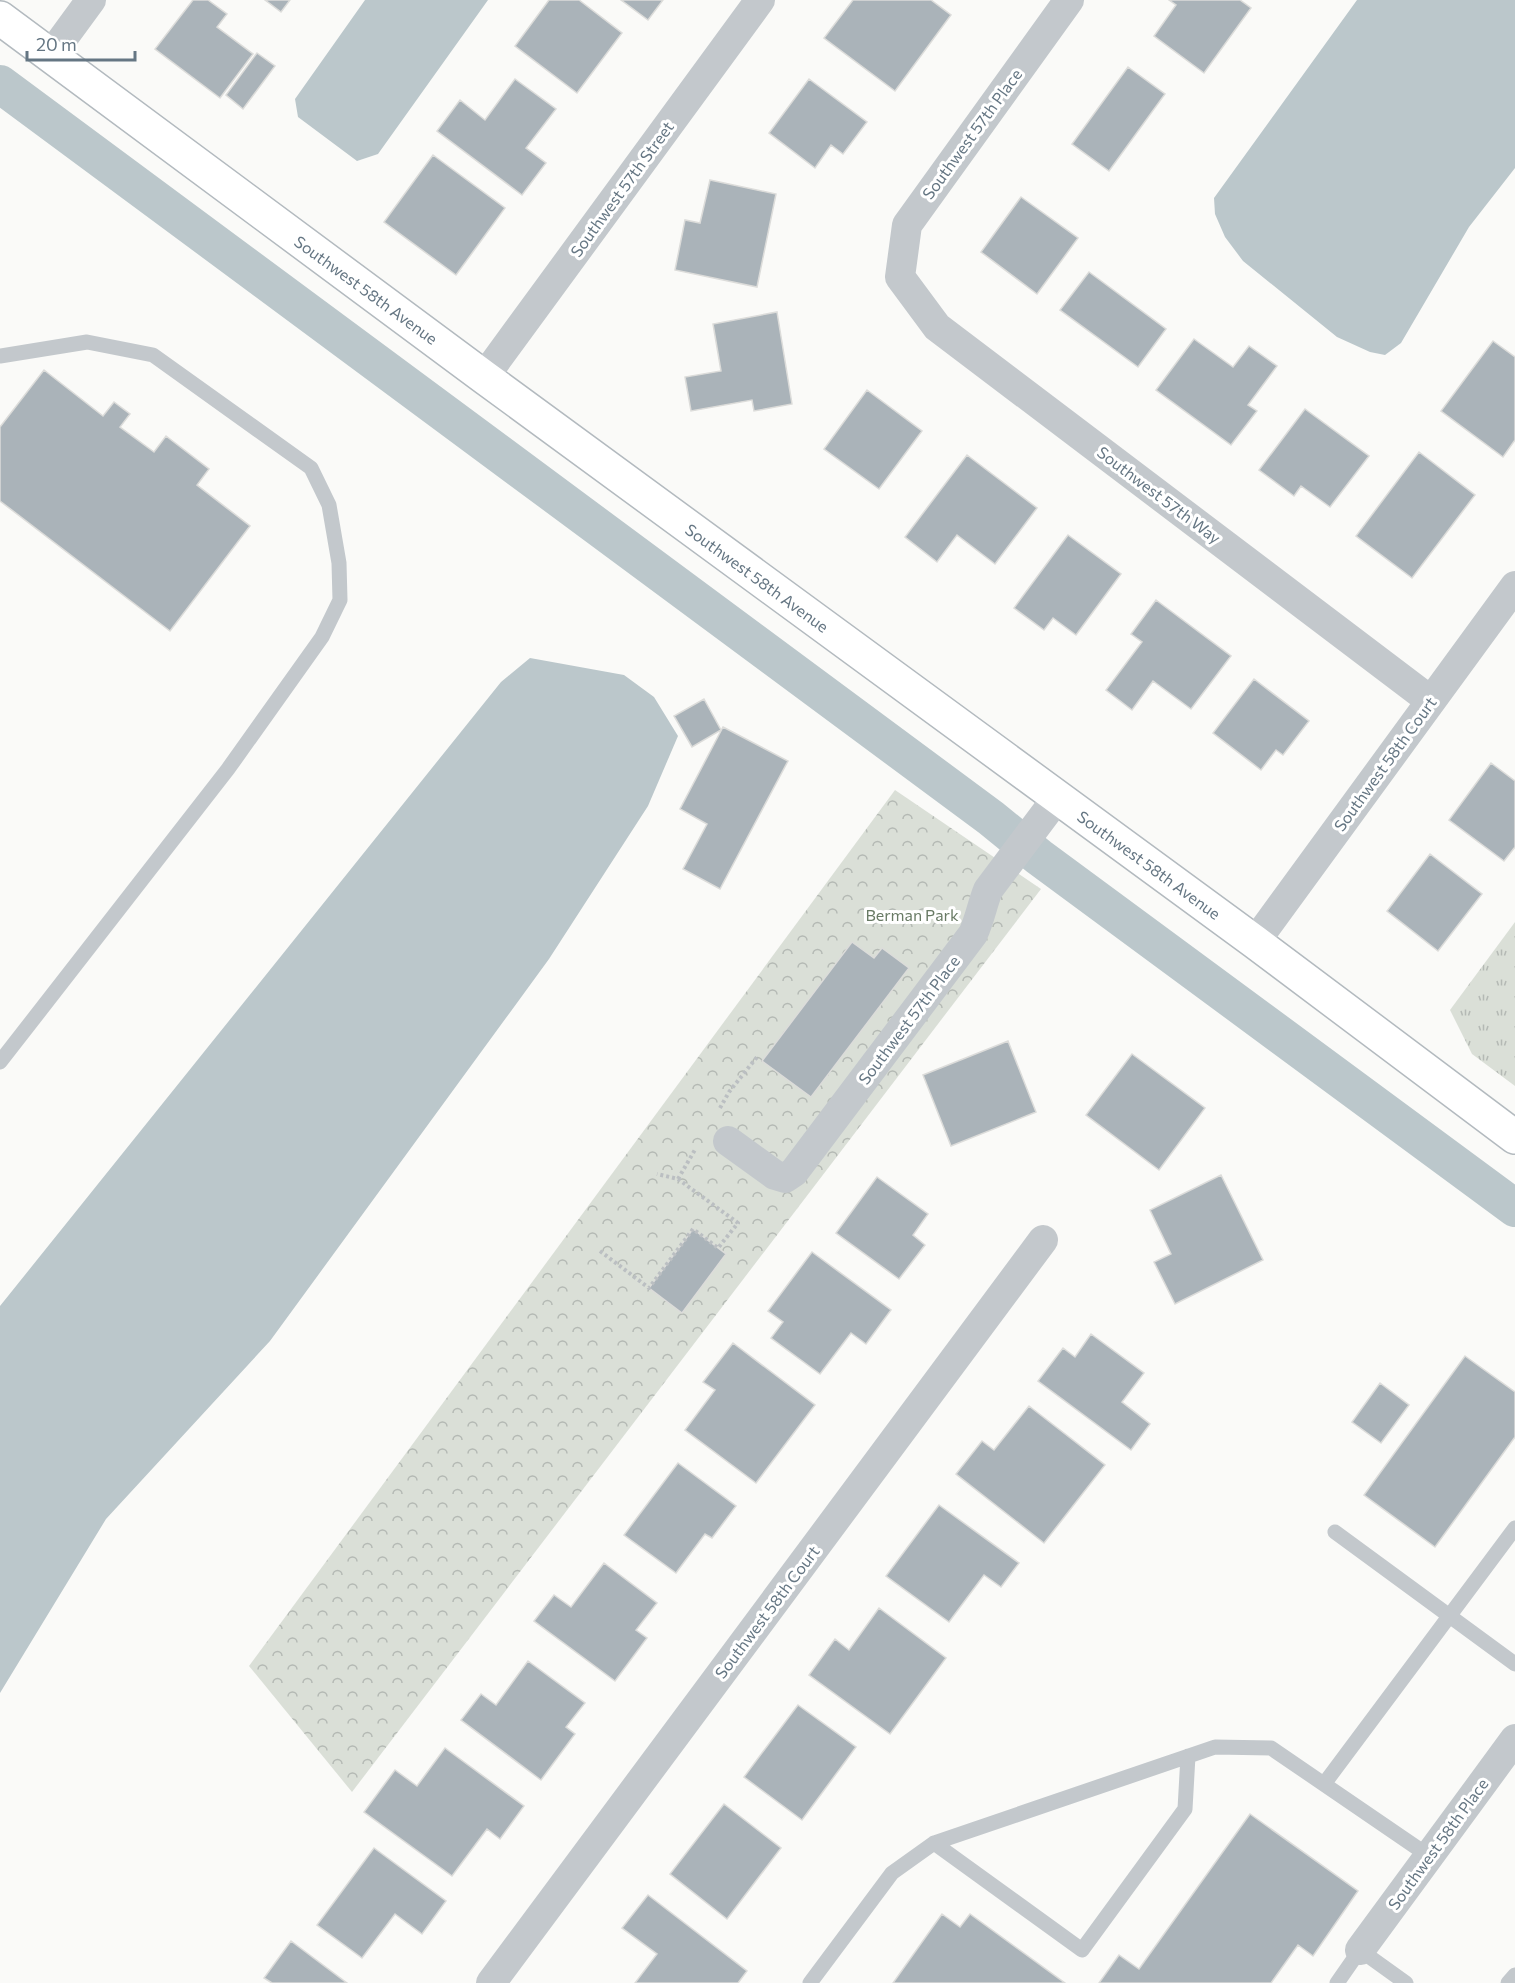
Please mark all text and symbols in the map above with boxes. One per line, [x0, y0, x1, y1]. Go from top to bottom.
scale bar [27, 24, 135, 62]
text: 20 m [36, 33, 77, 55]
street label: Southwest 57th Place [918, 65, 1025, 203]
street label: Southwest 57th Street [566, 117, 677, 260]
street label: Southwest 58th Avenue [291, 231, 442, 348]
street label: Southwest 57th Way [1094, 442, 1225, 547]
street label: Southwest 58th Avenue [682, 519, 833, 636]
street label: Southwest 58th Court [1329, 693, 1440, 835]
street label: Southwest 58th Avenue [1074, 806, 1225, 923]
park label: Berman Park [865, 905, 959, 924]
street label: Southwest 57th Place [854, 951, 963, 1088]
street label: Southwest 58th Court [710, 1541, 823, 1682]
street label: Southwest 58th Place [1384, 1774, 1492, 1913]

